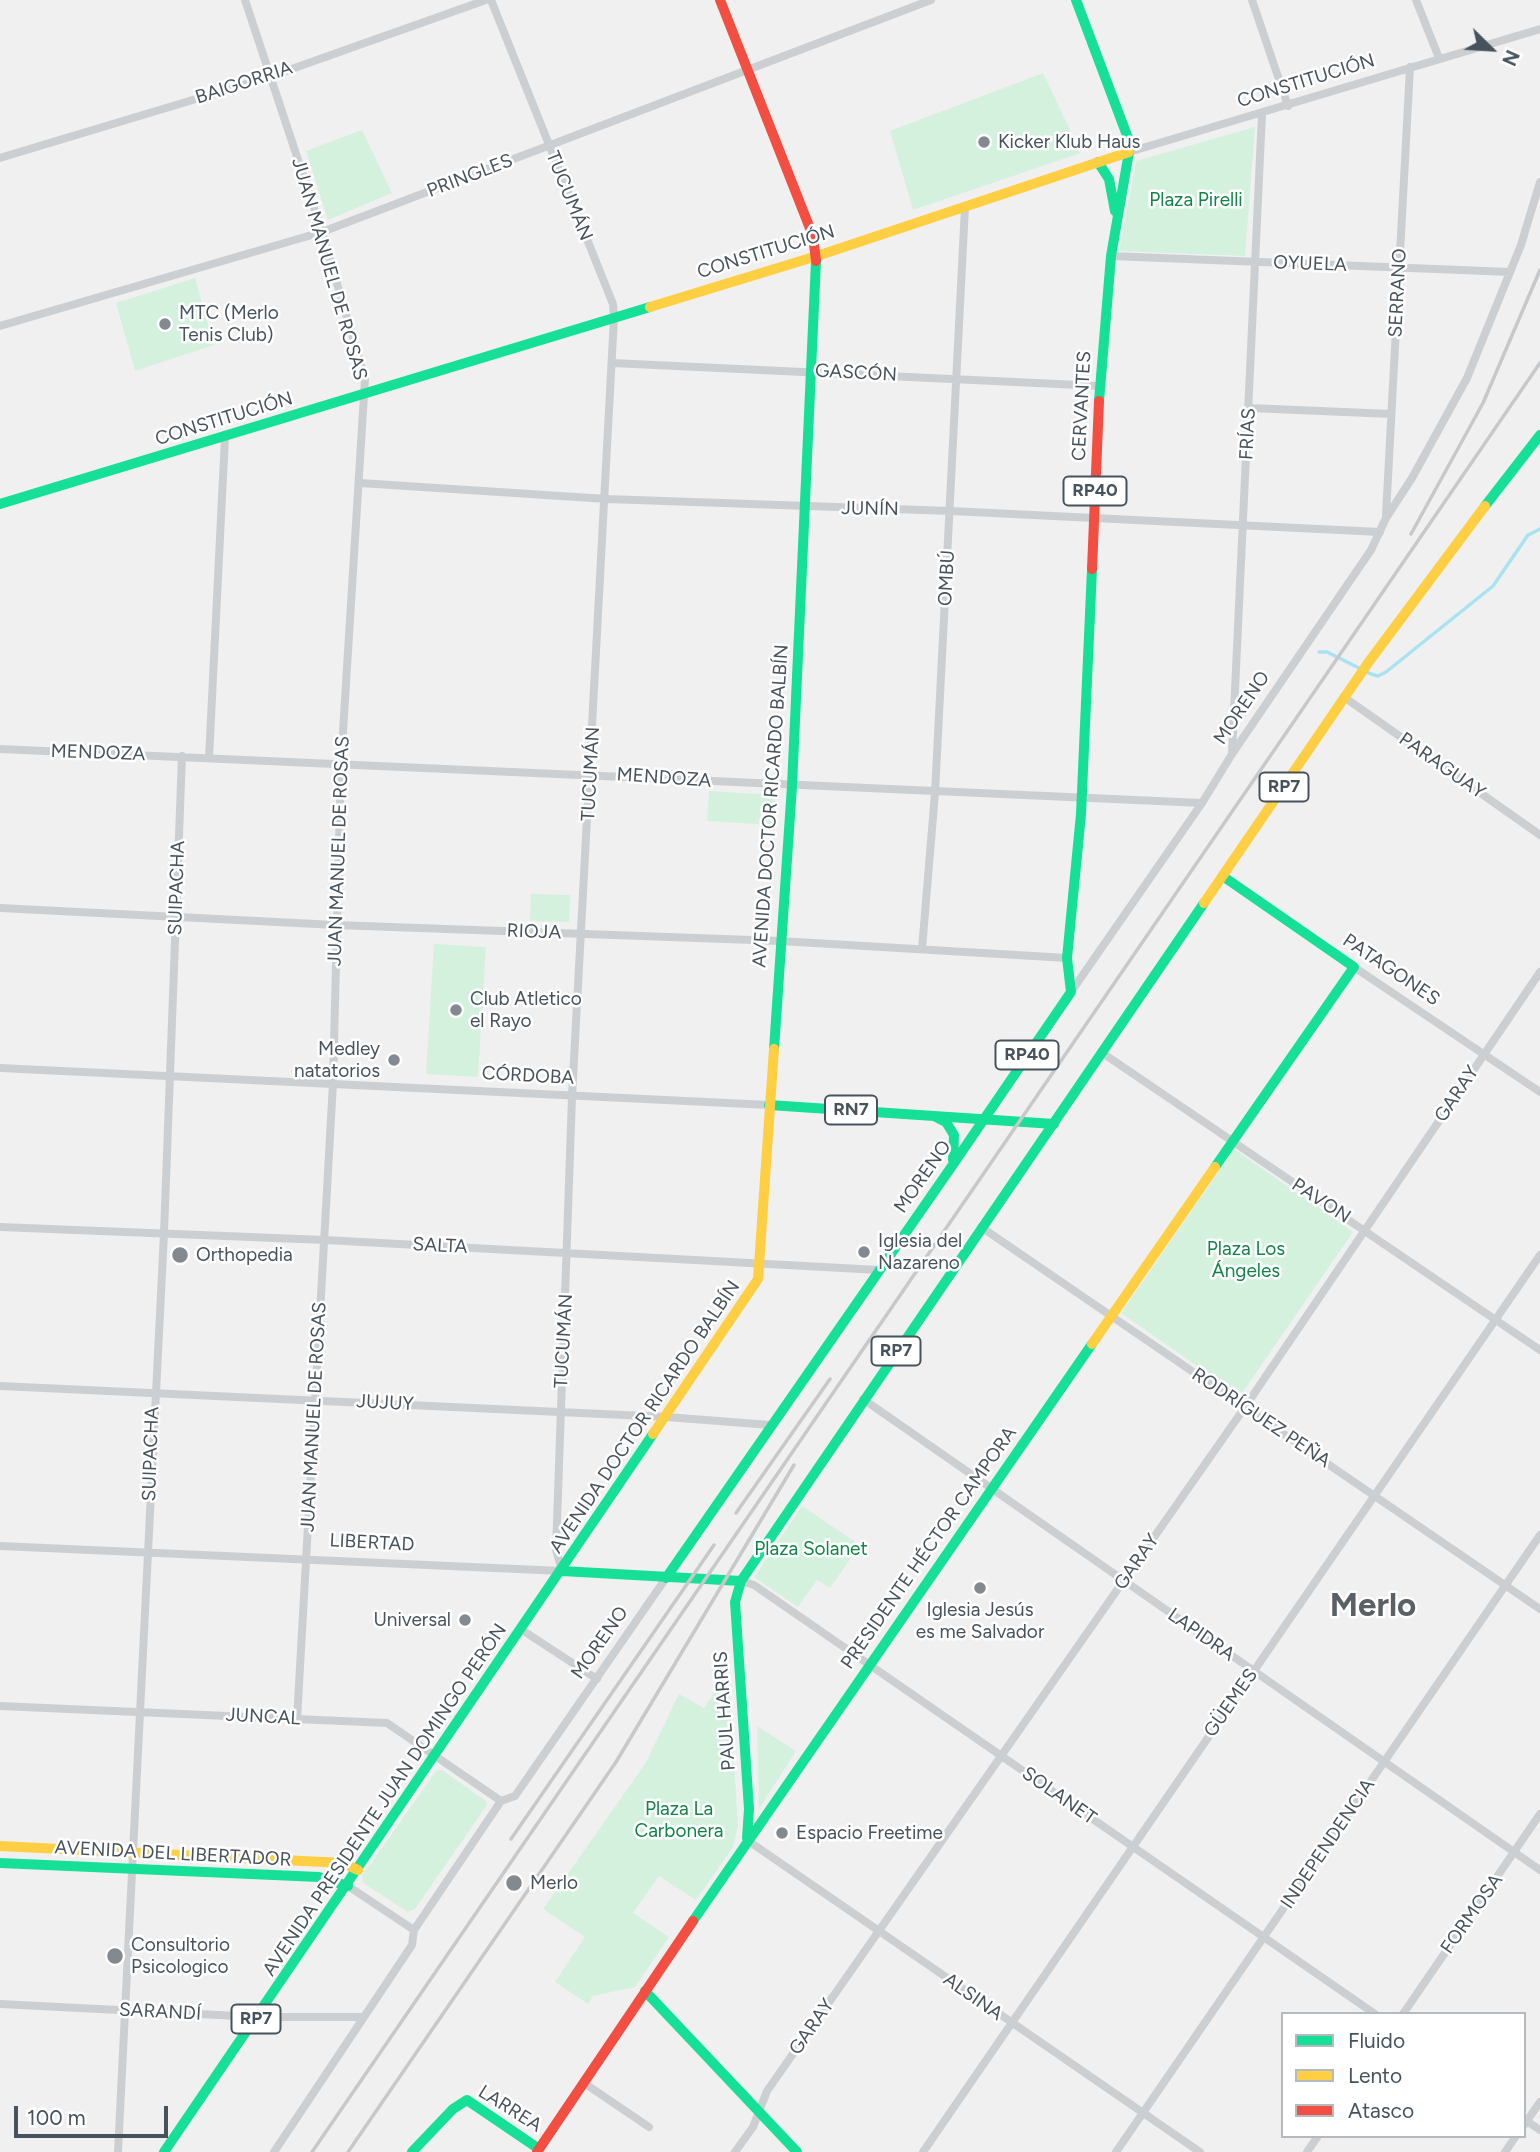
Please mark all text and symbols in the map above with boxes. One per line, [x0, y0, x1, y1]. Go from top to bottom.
north arrow [1456, 14, 1526, 84]
text: N [1497, 46, 1524, 69]
street label: CONSTITUCIÓN [1234, 49, 1378, 113]
street label: BAIGORRIA [193, 57, 295, 109]
place label: Kicker Klub Haus [998, 131, 1140, 153]
marker: Kicker Klub Haus [976, 134, 992, 150]
street label: TUCUMÁN [541, 148, 597, 244]
street label: PRINGLES [424, 149, 516, 203]
street label: JUAN MANUEL DE ROSAS [286, 155, 372, 383]
park label: Plaza Pirelli [1149, 189, 1243, 211]
street label: CONSTITUCIÓN [694, 220, 838, 284]
street label: SERRANO [1384, 248, 1412, 338]
street label: OYUELA [1273, 251, 1347, 277]
place label: MTC (Merlo Tenis Club) [179, 302, 279, 346]
marker: MTC (Merlo Tenis Club) [157, 316, 173, 332]
street label: CERVANTES [1068, 350, 1096, 462]
street label: GASCÓN [814, 359, 898, 387]
street label: CONSTITUCIÓN [152, 387, 296, 451]
street label: FRÍAS [1235, 407, 1261, 461]
road number: RP40 [1064, 476, 1126, 505]
street label: JUNÍN [841, 497, 899, 521]
street label: OMBÚ [934, 550, 960, 606]
street label: AVENIDA DOCTOR RICARDO BALBÍN [748, 644, 794, 968]
street label: MORENO [1209, 667, 1275, 749]
street label: TUCUMÁN [577, 726, 605, 822]
street label: PARAGUAY [1394, 728, 1490, 804]
street label: JUAN MANUEL DE ROSAS [324, 736, 354, 966]
street label: MENDOZA [50, 740, 146, 766]
street label: MENDOZA [616, 763, 712, 793]
road number: RP7 [1260, 772, 1308, 802]
street label: SUIPACHA [164, 840, 190, 936]
street label: RIOJA [506, 920, 562, 944]
street label: PATAGONES [1338, 929, 1444, 1011]
place label: Club Atletico el Rayo [470, 988, 582, 1032]
marker: Club Atletico el Rayo [448, 1002, 464, 1018]
place label: Medley natatorios [294, 1038, 380, 1082]
road number: RP40 [996, 1040, 1058, 1070]
marker: Medley natatorios [386, 1052, 402, 1068]
street label: GARAY [1430, 1061, 1484, 1127]
street label: CÓRDOBA [481, 1062, 575, 1090]
road number: RN7 [825, 1096, 877, 1125]
street label: MORENO [890, 1136, 956, 1218]
street label: PAVON [1287, 1174, 1355, 1228]
place label: Iglesia del Nazareno [878, 1230, 962, 1274]
street label: SALTA [412, 1233, 468, 1259]
park label: Plaza Los Ángeles [1207, 1238, 1285, 1282]
place label: Orthopedia [196, 1244, 293, 1266]
marker: Iglesia del Nazareno [856, 1244, 872, 1260]
marker: Orthopedia [170, 1245, 190, 1265]
street label: AVENIDA DOCTOR RICARDO BALBÍN [545, 1276, 745, 1558]
street label: TUCUMÁN [550, 1293, 578, 1389]
street label: JUAN MANUEL DE ROSAS [297, 1301, 331, 1533]
road number: RP7 [872, 1336, 920, 1366]
street label: RODRÍGUEZ PEÑA [1187, 1363, 1335, 1473]
street label: JUJUY [356, 1390, 414, 1416]
street label: SUIPACHA [138, 1406, 164, 1502]
street label: PRESIDENTE HÉCTOR CAMPORA [836, 1422, 1022, 1674]
street label: LIBERTAD [329, 1529, 415, 1557]
street label: GARAY [1110, 1530, 1164, 1594]
park label: Plaza Solanet [754, 1538, 868, 1560]
marker: Iglesia Jesús es me Salvador [972, 1580, 988, 1596]
district label: Merlo [1330, 1586, 1416, 1626]
place label: Iglesia Jesús es me Salvador [916, 1599, 1044, 1643]
street label: MORENO [567, 1602, 633, 1684]
street label: LAPIDRA [1163, 1604, 1239, 1666]
place label: Universal [373, 1609, 451, 1631]
marker: Universal [457, 1612, 473, 1628]
street label: AVENIDA PRESIDENTE JUAN DOMINGO PERÓN [258, 1620, 512, 1980]
street label: PAUL HARRIS [709, 1651, 741, 1771]
street label: GÜEMES [1199, 1664, 1263, 1742]
street label: JUNCAL [225, 1704, 301, 1730]
street label: SOLANET [1017, 1762, 1101, 1830]
street label: INDEPENDENCIA [1276, 1775, 1380, 1913]
park label: Plaza La Carbonera [634, 1798, 724, 1842]
place label: Espacio Freetime [796, 1822, 943, 1844]
marker: Espacio Freetime [774, 1825, 790, 1841]
street label: AVENIDA DEL LIBERTADOR [54, 1836, 292, 1872]
street label: FORMOSA [1436, 1870, 1508, 1958]
place label: Merlo [530, 1872, 578, 1894]
marker: Merlo [504, 1873, 524, 1893]
place label: Consultorio Psicologico [131, 1934, 230, 1978]
marker: Consultorio Psicologico [105, 1946, 125, 1966]
street label: ALSINA [939, 1968, 1007, 2026]
street label: GARAY [785, 1995, 839, 2059]
street label: SARANDÍ [118, 1998, 202, 2026]
road number: RP7 [232, 2005, 280, 2034]
legend [1281, 2012, 1526, 2138]
text: Fluido [1348, 2028, 1405, 2053]
text: Lento [1348, 2063, 1402, 2088]
street label: LARREA [474, 2081, 546, 2137]
scale bar [18, 2092, 172, 2136]
text: Atasco [1348, 2098, 1414, 2123]
text: 100 m [27, 2105, 86, 2130]

